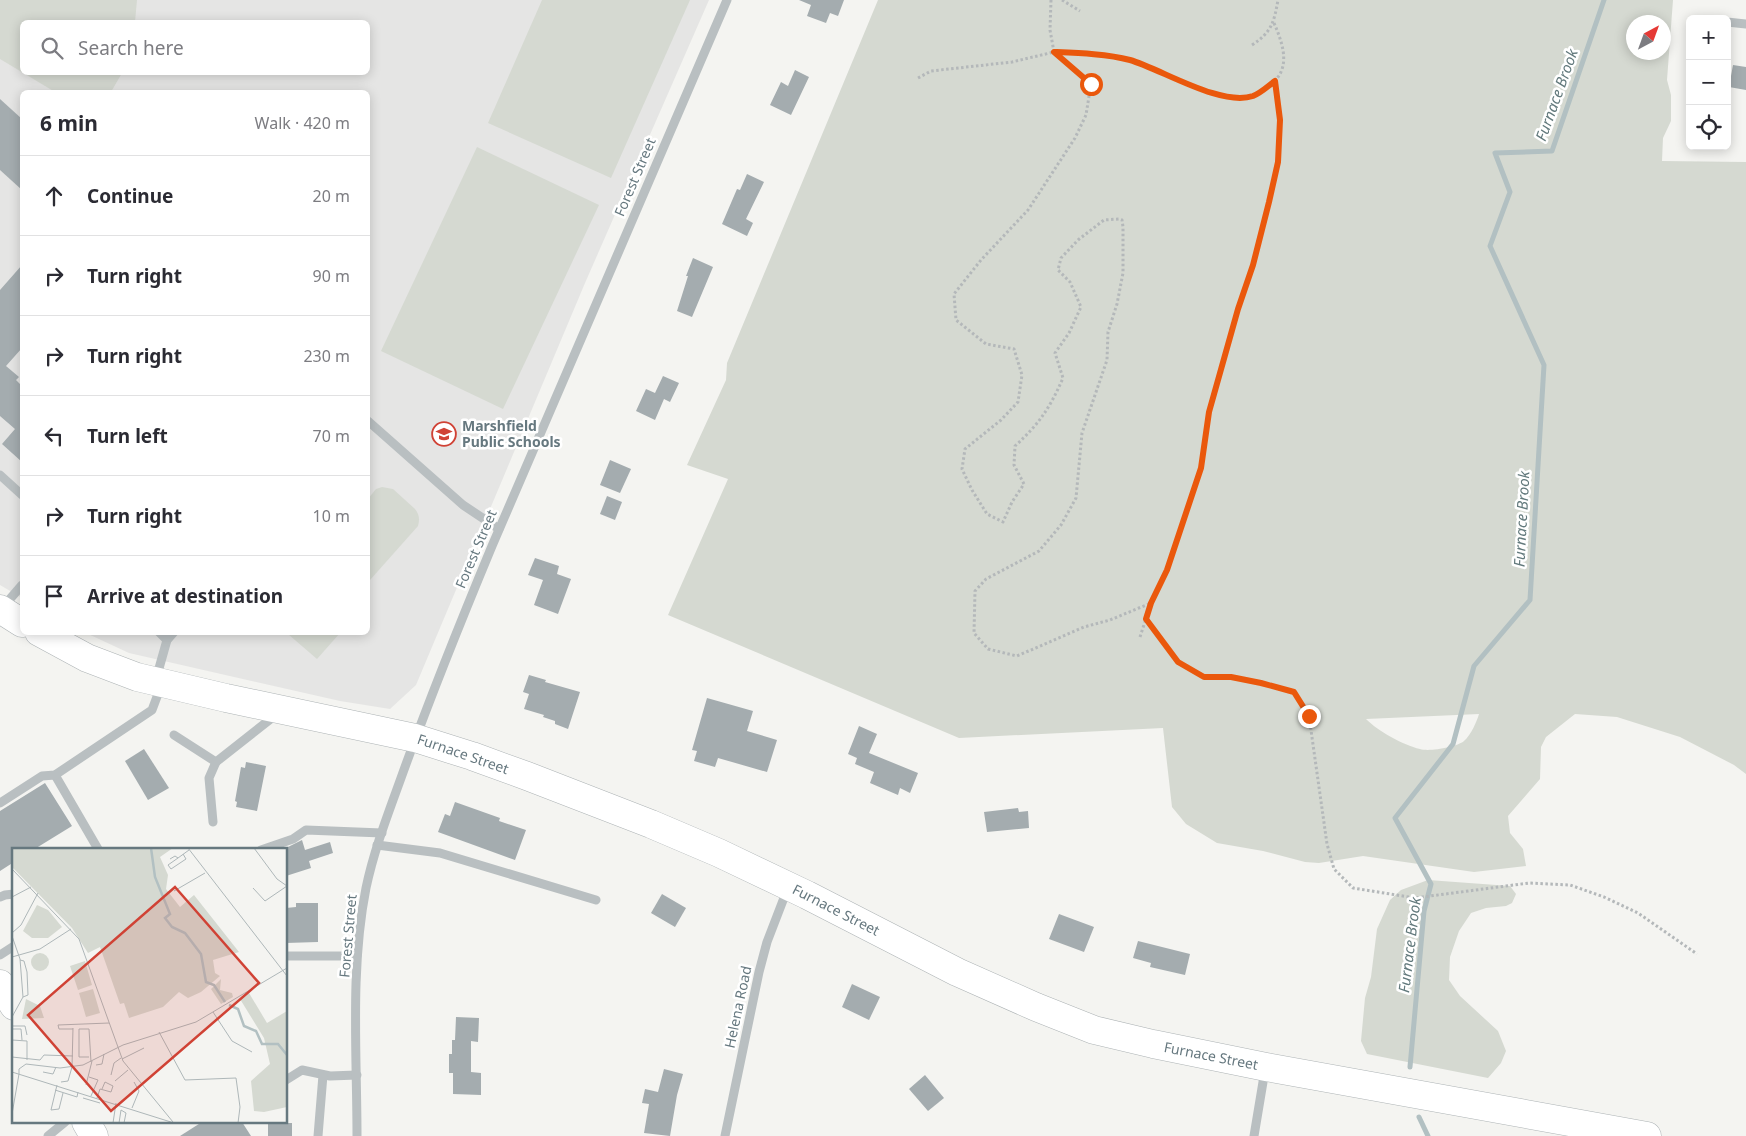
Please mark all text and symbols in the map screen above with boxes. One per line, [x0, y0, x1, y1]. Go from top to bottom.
north arrow [1626, 15, 1671, 60]
map controls [1686, 15, 1731, 150]
button: + [1686, 15, 1731, 60]
search box [20, 20, 370, 75]
icon: search [38, 34, 66, 62]
text: Search here [78, 35, 184, 61]
water label: Furnace Brook [1530, 46, 1582, 143]
button: − [1686, 60, 1731, 105]
route start [1080, 73, 1103, 96]
button: locate [1686, 105, 1731, 150]
text: 6 min [40, 109, 98, 137]
text: Walk · 420 m [255, 112, 350, 134]
street label: Forest Street [609, 135, 660, 219]
icon: ahead [40, 182, 68, 210]
text: Continue [87, 183, 173, 209]
text: 20 m [313, 185, 350, 207]
icon: right [40, 262, 68, 290]
text: Turn right [87, 263, 182, 289]
text: 90 m [313, 265, 350, 287]
icon: right [40, 342, 68, 370]
text: Turn right [87, 343, 182, 369]
text: 230 m [303, 345, 350, 367]
place label: Marshfield Public Schools [462, 416, 561, 451]
school or university icon: Marshfield Public Schools [431, 421, 457, 447]
icon: left [40, 422, 68, 450]
text: Turn left [87, 423, 168, 449]
text: 70 m [313, 425, 350, 447]
water label: Furnace Brook [1508, 470, 1534, 567]
icon: right [40, 502, 68, 530]
text: Turn right [87, 503, 182, 529]
text: 10 m [313, 505, 350, 527]
street label: Forest Street [450, 507, 501, 591]
icon: arrive [40, 582, 68, 610]
text: Arrive at destination [87, 583, 283, 609]
route end [1298, 705, 1321, 728]
street label: Furnace Street [415, 729, 511, 778]
inset map [12, 848, 288, 1124]
street label: Furnace Street [789, 879, 883, 940]
street label: Forest Street [334, 893, 361, 978]
water label: Furnace Brook [1393, 895, 1425, 994]
street label: Helena Road [720, 964, 755, 1050]
street label: Furnace Street [1162, 1037, 1260, 1074]

